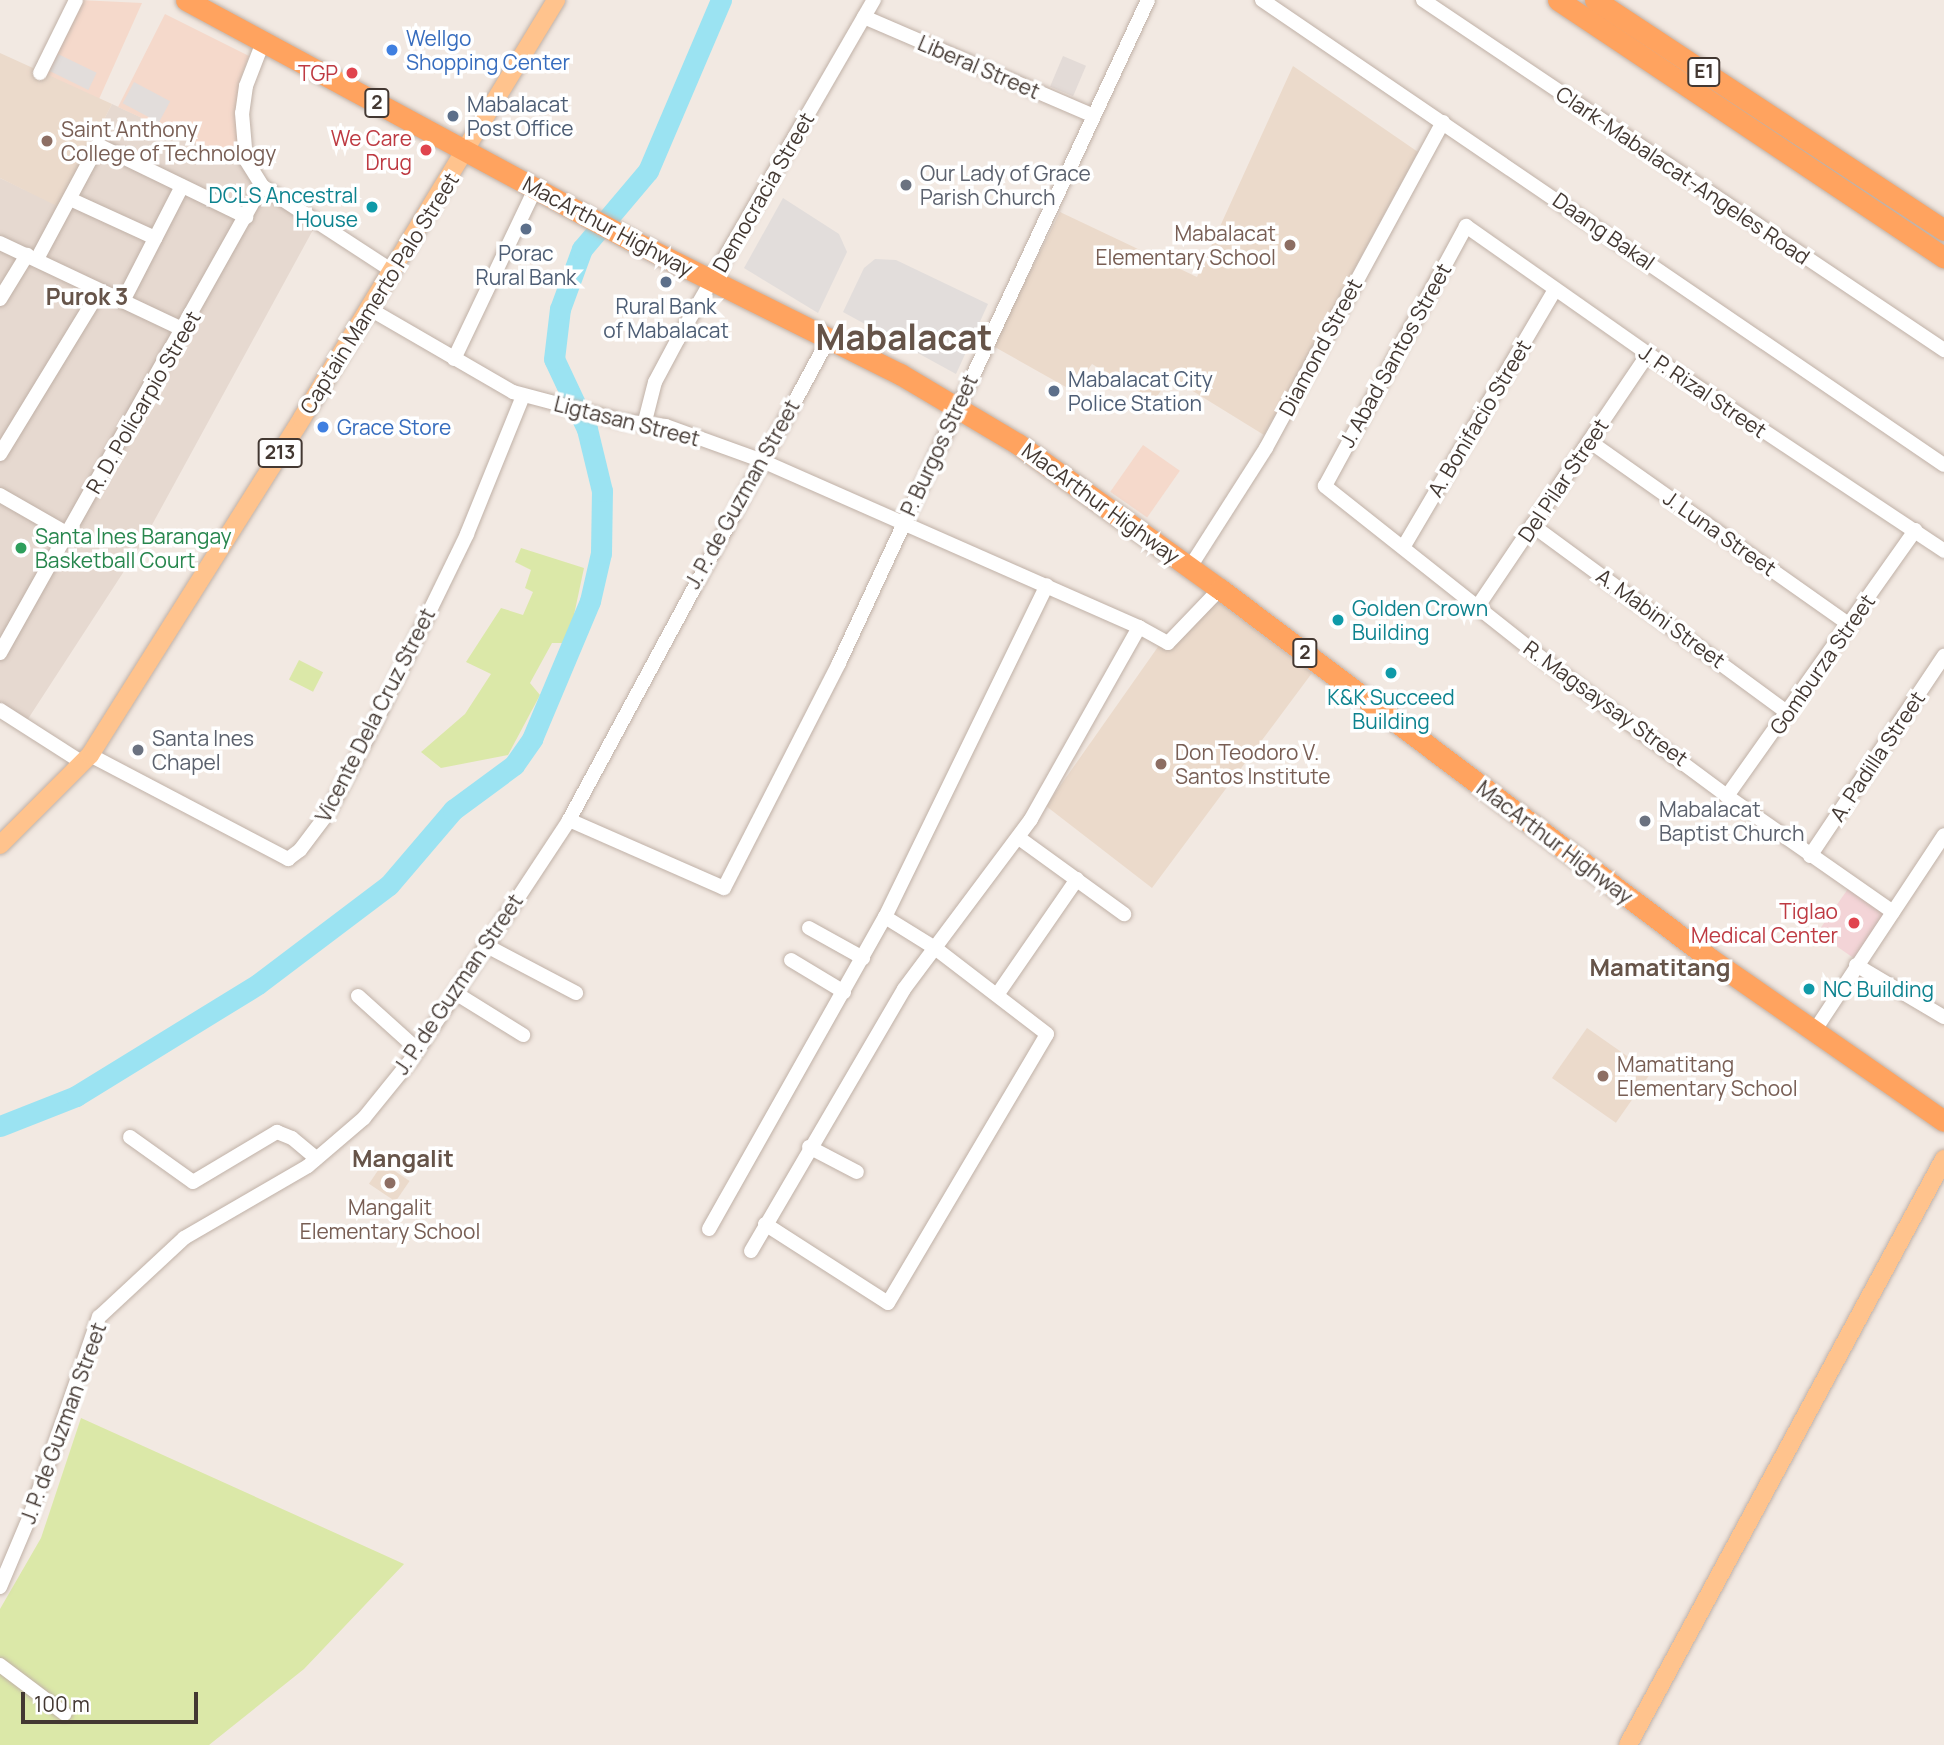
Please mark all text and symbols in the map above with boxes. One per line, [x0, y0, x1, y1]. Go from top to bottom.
place label: Wellgo Shopping Center [406, 25, 570, 75]
street label: Liberal Street [914, 30, 1044, 104]
marker: Wellgo Shopping Center [384, 42, 400, 58]
road number: E1 [1686, 57, 1722, 88]
place label: TGP [298, 60, 338, 86]
marker: TGP [344, 65, 360, 81]
street label: Clark-Mabalacat-Angeles Road [1551, 81, 1815, 269]
road number: 2 [363, 88, 391, 118]
place label: Mabalacat Post Office [467, 91, 573, 141]
marker: Mabalacat Post Office [445, 108, 461, 124]
street label: Democracia Street [707, 108, 819, 276]
place label: Saint Anthony College of Technology [61, 116, 276, 166]
place label: We Care Drug [331, 125, 412, 175]
marker: Saint Anthony College of Technology [39, 133, 55, 149]
marker: We Care Drug [418, 142, 434, 158]
place label: Our Lady of Grace Parish Church [920, 160, 1091, 210]
street label: Captain Mamerto Palo Street [294, 168, 464, 418]
street label: MacArthur Highway [519, 171, 697, 281]
marker: Our Lady of Grace Parish Church [898, 177, 914, 193]
place label: DCLS Ancestral House [209, 182, 358, 232]
street label: Daang Bakal [1548, 187, 1660, 275]
marker: DCLS Ancestral House [364, 199, 380, 215]
place label: Mabalacat Elementary School [1095, 220, 1276, 270]
marker: Porac Rural Bank [518, 221, 534, 237]
marker: Mabalacat Elementary School [1282, 237, 1298, 253]
place label: Porac Rural Bank [475, 240, 577, 290]
street label: J. Abad Santos Street [1334, 259, 1456, 451]
marker: Rural Bank of Mabalacat [658, 274, 674, 290]
street label: Diamond Street [1273, 274, 1367, 420]
district label: Purok 3 [46, 282, 128, 310]
place label: Rural Bank of Mabalacat [603, 293, 729, 343]
street label: R. D. Policarpio Street [80, 306, 206, 498]
district label: Mabalacat [816, 316, 992, 358]
street label: A. Bonifacio Street [1422, 335, 1536, 501]
street label: J. P. Rizal Street [1635, 339, 1771, 443]
place label: Mabalacat City Police Station [1068, 366, 1213, 416]
street label: P. Burgos Street [895, 370, 983, 520]
marker: Mabalacat City Police Station [1046, 383, 1062, 399]
street label: Ligtasan Street [552, 391, 702, 451]
street label: J. P. de Guzman Street [680, 395, 804, 593]
place label: Grace Store [337, 414, 451, 440]
street label: Del Pilar Street [1513, 414, 1613, 546]
marker: Grace Store [315, 419, 331, 435]
road number: 213 [257, 437, 303, 468]
street label: MacArthur Highway [1017, 437, 1185, 569]
street label: J. Luna Street [1659, 485, 1781, 581]
place label: Santa Ines Barangay Basketball Court [35, 523, 232, 573]
marker: Santa Ines Barangay Basketball Court [13, 540, 29, 556]
street label: A. Mabini Street [1592, 563, 1730, 673]
street label: Gomburza Street [1764, 589, 1880, 739]
place label: Golden Crown Building [1352, 595, 1488, 645]
street label: Vicente Dela Cruz Street [310, 604, 440, 826]
marker: Golden Crown Building [1330, 612, 1346, 628]
street label: R. Magsaysay Street [1519, 635, 1693, 771]
road number: 2 [1291, 638, 1319, 668]
marker: K&K Succeed Building [1383, 665, 1399, 681]
place label: K&K Succeed Building [1327, 684, 1455, 734]
street label: A. Padilla Street [1824, 686, 1930, 826]
place label: Santa Ines Chapel [152, 725, 254, 775]
place label: Don Teodoro V. Santos Institute [1175, 739, 1330, 789]
marker: Santa Ines Chapel [130, 742, 146, 758]
marker: Don Teodoro V. Santos Institute [1153, 756, 1169, 772]
street label: MacArthur Highway [1472, 775, 1638, 909]
place label: Mabalacat Baptist Church [1659, 796, 1804, 846]
marker: Mabalacat Baptist Church [1637, 813, 1653, 829]
street label: J. P. de Guzman Street [388, 889, 528, 1079]
place label: Tiglao Medical Center [1691, 898, 1838, 948]
marker: Tiglao Medical Center [1844, 913, 1864, 933]
district label: Mamatitang [1590, 953, 1730, 981]
place label: NC Building [1823, 976, 1934, 1002]
marker: NC Building [1801, 981, 1817, 997]
place label: Mamatitang Elementary School [1617, 1051, 1798, 1101]
marker: Mamatitang Elementary School [1595, 1068, 1611, 1084]
district label: Mangalit [352, 1144, 454, 1172]
marker: Mangalit Elementary School [382, 1175, 398, 1191]
place label: Mangalit Elementary School [300, 1194, 480, 1244]
street label: J. P. de Guzman Street [15, 1319, 111, 1527]
scale bar [24, 1678, 201, 1722]
text: 100 m [34, 1690, 90, 1718]

